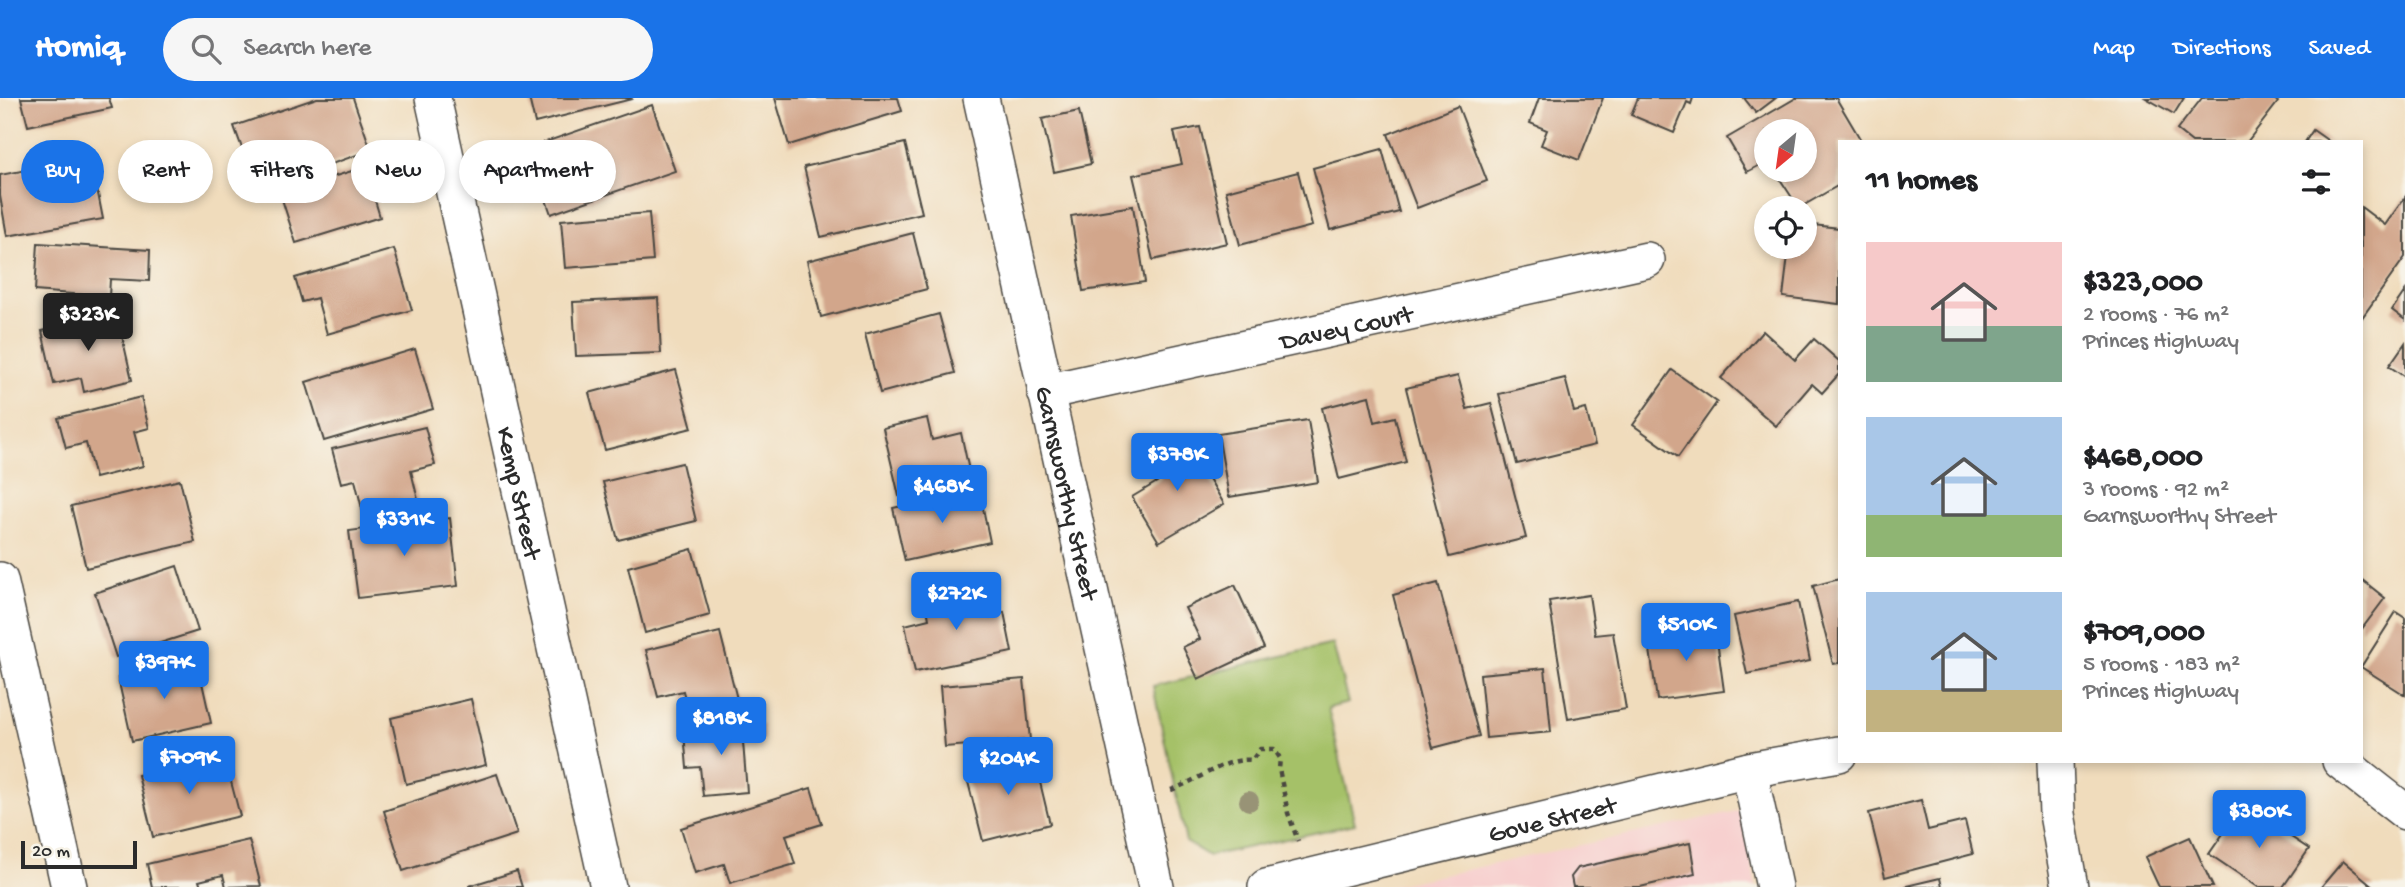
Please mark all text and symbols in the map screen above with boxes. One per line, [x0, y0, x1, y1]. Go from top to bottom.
search box [163, 18, 653, 81]
text: Homiq [35, 30, 121, 68]
icon: search [187, 30, 225, 68]
text: Search here [243, 34, 371, 65]
text: Map [2093, 35, 2135, 64]
text: Directions [2173, 35, 2271, 64]
text: Saved [2309, 35, 2370, 64]
north arrow [1754, 119, 1816, 182]
map controls [1754, 119, 1817, 259]
chip: Buy [21, 140, 104, 203]
chip: Rent [118, 140, 213, 203]
chip: Filters [227, 140, 337, 203]
chip: New [351, 140, 445, 203]
chip: Apartment [459, 140, 616, 203]
icon: filters [2297, 163, 2335, 201]
text: 11 homes [1866, 165, 1977, 200]
button: locate [1754, 196, 1817, 259]
text: $323,000 [2083, 267, 2203, 302]
icon: home [1922, 270, 2006, 354]
pin: $323K [39, 294, 137, 353]
street label: Davey Court [1276, 300, 1418, 360]
text: $323K [59, 302, 117, 329]
text: 2 rooms · 76 m² [2083, 302, 2229, 329]
text: Princes Highway [2083, 329, 2239, 356]
street label: Garnsworthy Street [1025, 384, 1103, 605]
street label: Kemp Street [486, 424, 546, 565]
pin: $378K [1128, 434, 1226, 493]
text: $378K [1147, 442, 1207, 469]
text: $468,000 [2083, 442, 2203, 477]
icon: home [1922, 445, 2006, 529]
pin: $468K [893, 466, 991, 525]
text: $468K [913, 474, 971, 501]
text: 3 rooms · 92 m² [2083, 477, 2229, 504]
pin: $331K [355, 498, 453, 558]
text: Garnsworthy Street [2083, 504, 2276, 531]
text: $331K [376, 507, 432, 534]
pin: $272K [907, 573, 1005, 632]
text: $272K [927, 581, 985, 608]
pin: $510K [1637, 603, 1735, 663]
text: $510K [1657, 612, 1715, 639]
text: $709,000 [2083, 617, 2205, 652]
icon: home [1922, 620, 2006, 704]
pin: $397K [115, 642, 213, 701]
text: $397K [135, 650, 193, 677]
text: 5 rooms · 183 m² [2083, 652, 2240, 679]
text: Princes Highway [2083, 679, 2239, 706]
pin: $818K [672, 698, 770, 757]
text: $818K [692, 706, 750, 733]
pin: $709K [140, 736, 238, 796]
pin: $204K [959, 738, 1057, 797]
text: $709K [159, 745, 219, 772]
text: $204K [979, 746, 1037, 773]
pin: $380K [2210, 790, 2308, 850]
street label: Gove Street [1486, 791, 1622, 853]
text: $380K [2229, 799, 2289, 826]
scale bar [21, 838, 136, 870]
text: 20 m [32, 841, 70, 864]

